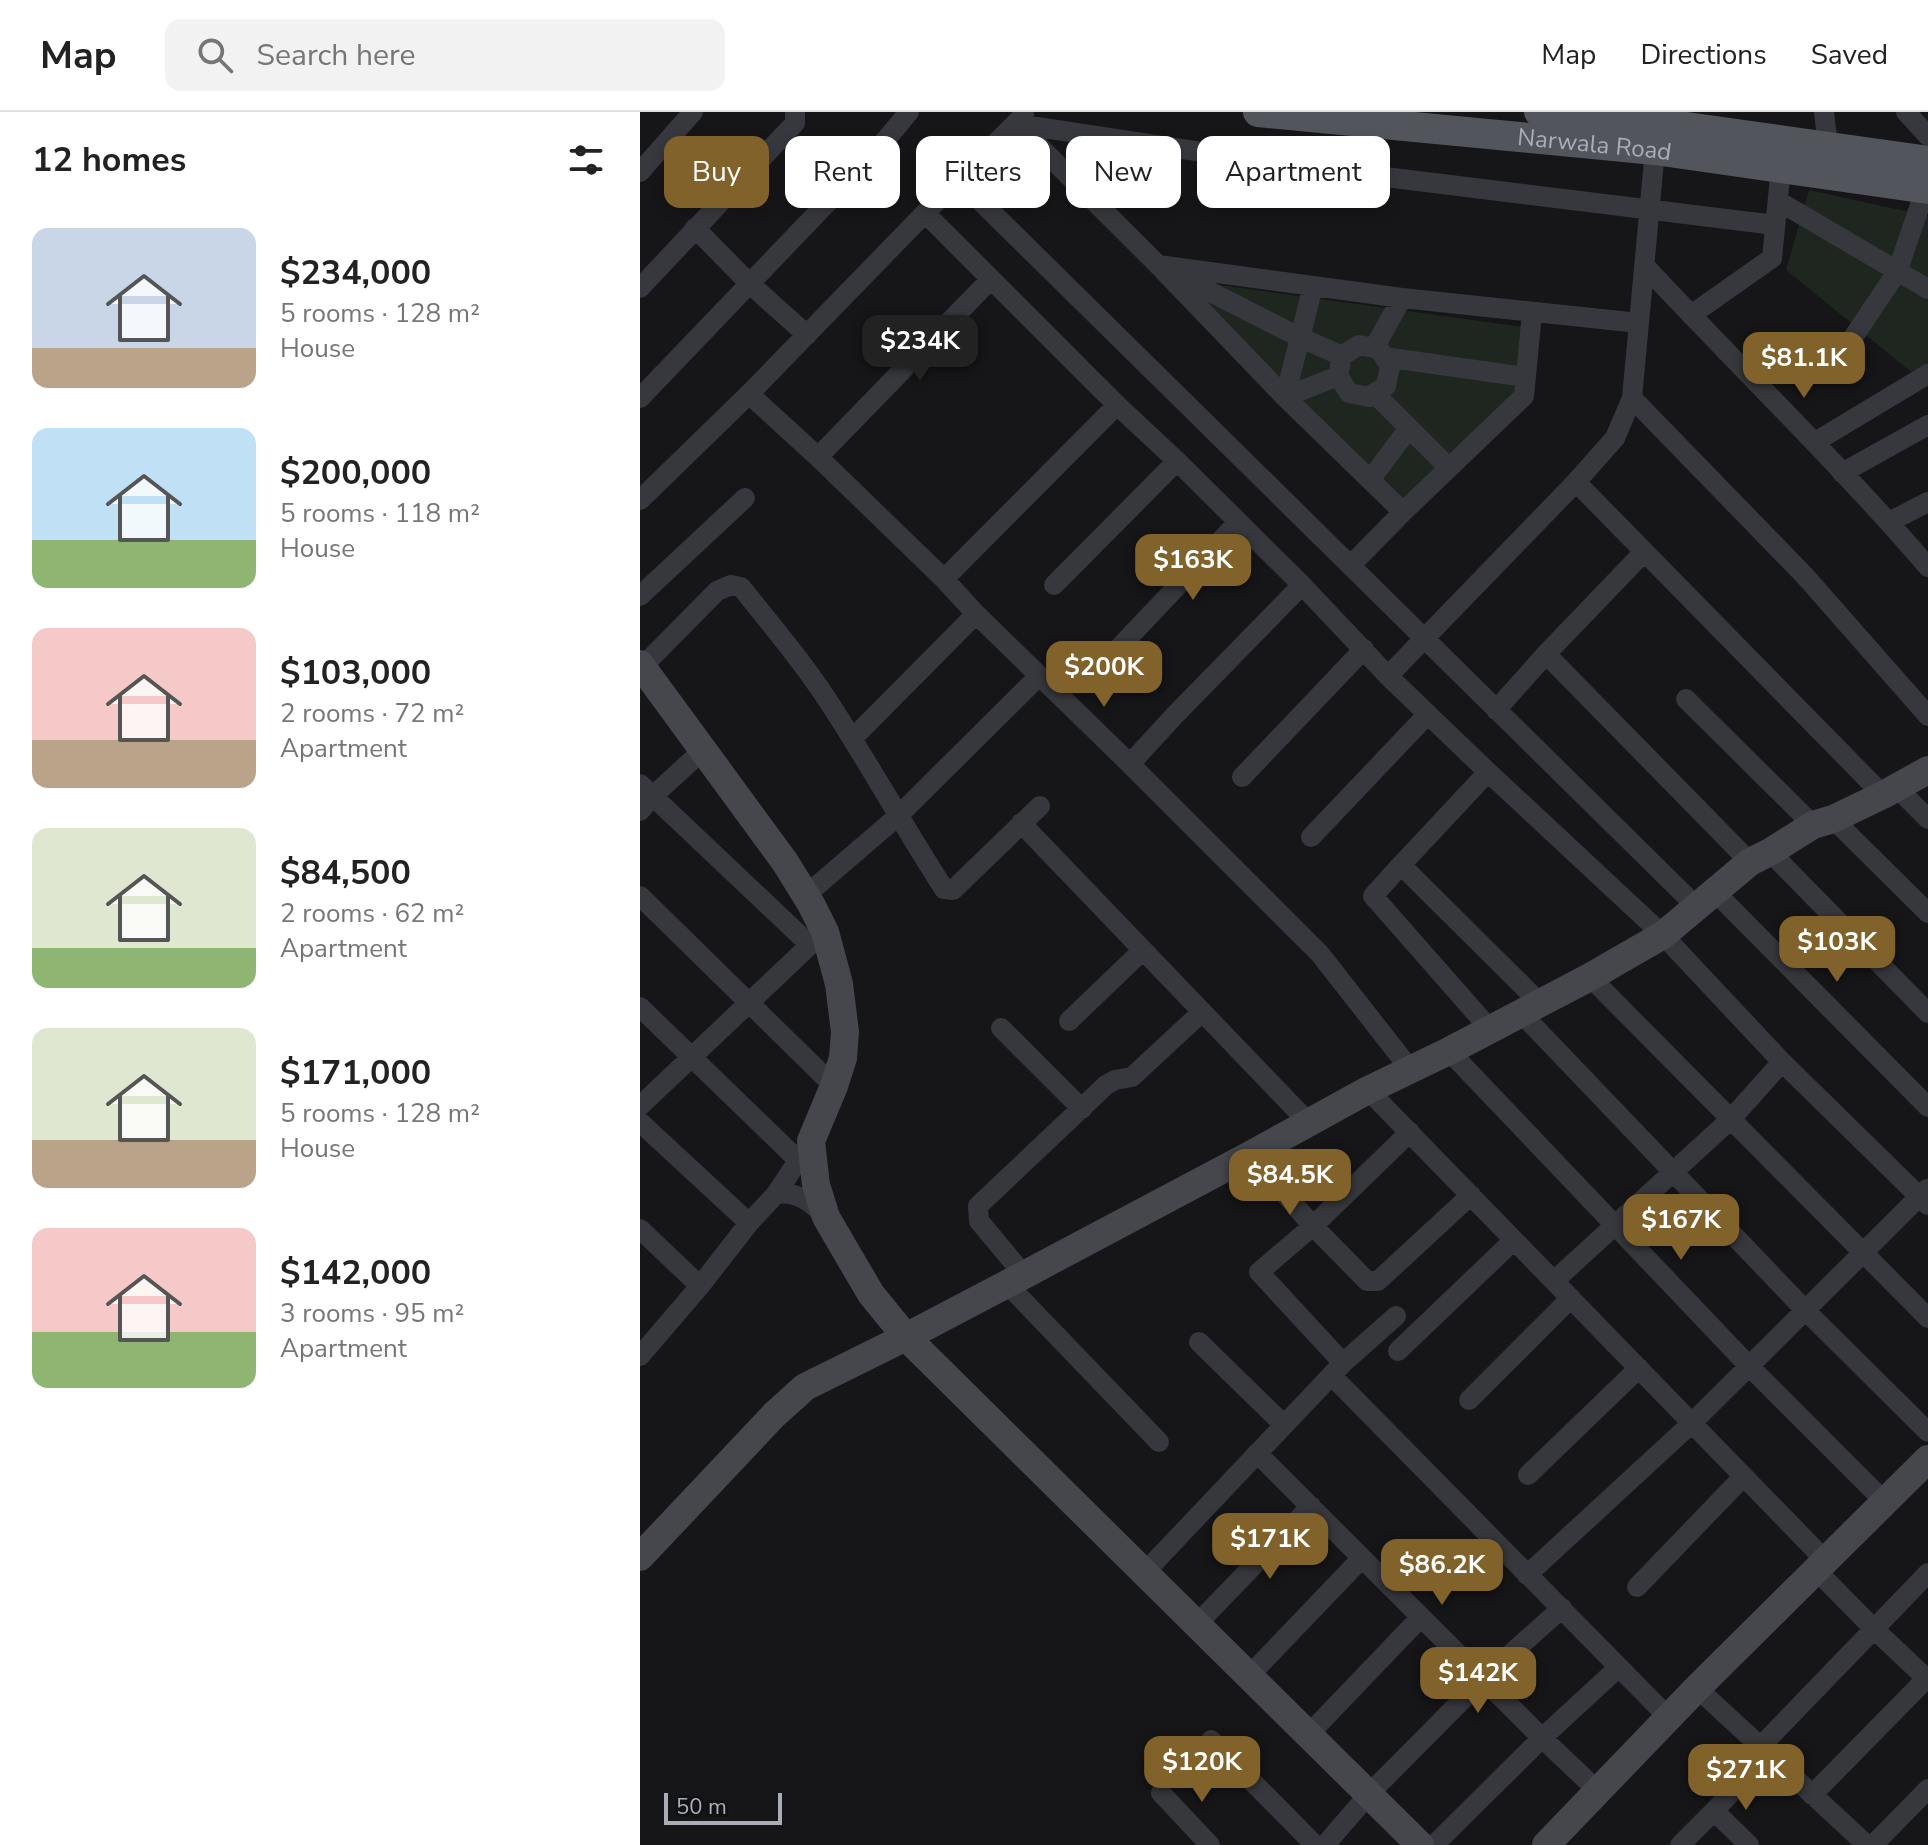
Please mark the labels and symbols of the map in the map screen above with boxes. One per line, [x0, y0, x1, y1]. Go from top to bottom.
street label: Narwala Road [1516, 121, 1673, 168]
pin: $234K [864, 315, 976, 383]
pin: $81.1K [1739, 332, 1869, 400]
pin: $163K [1137, 534, 1249, 602]
pin: $200K [1048, 641, 1160, 709]
pin: $103K [1781, 916, 1893, 984]
pin: $84.5K [1225, 1149, 1355, 1217]
pin: $167K [1625, 1194, 1737, 1262]
pin: $171K [1214, 1513, 1326, 1581]
pin: $86.2K [1377, 1539, 1507, 1607]
pin: $142K [1422, 1647, 1534, 1715]
pin: $120K [1146, 1736, 1258, 1804]
pin: $271K [1690, 1744, 1802, 1812]
scale bar [664, 1789, 782, 1825]

